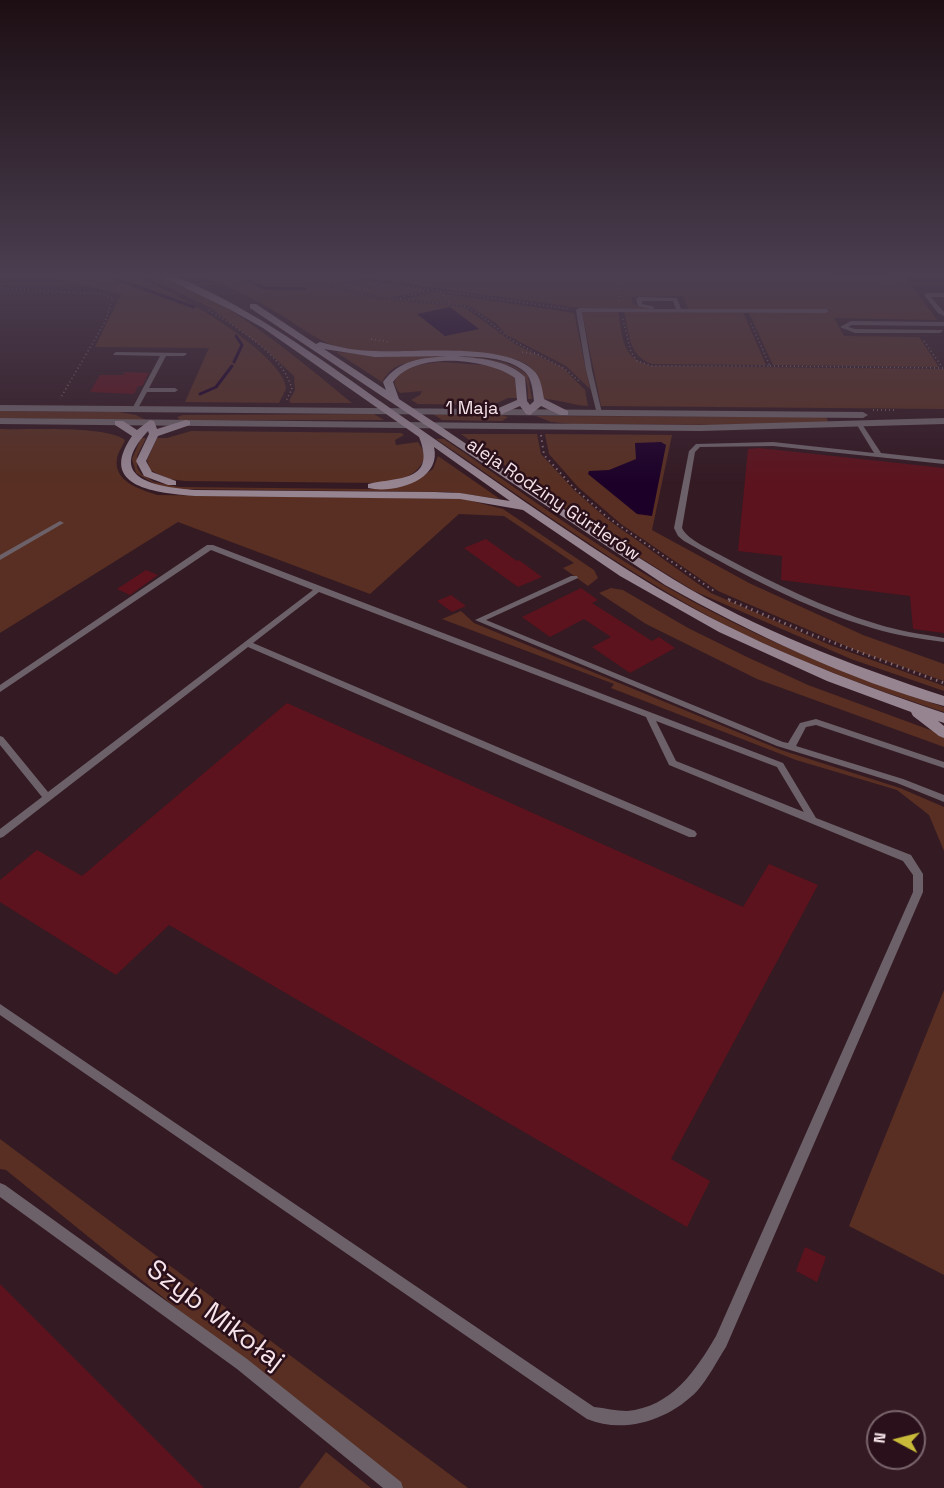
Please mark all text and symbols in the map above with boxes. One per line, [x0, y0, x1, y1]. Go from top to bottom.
street label: 1 Maja [446, 398, 498, 420]
street label: aleja Rodziny Gürtlerów [462, 434, 644, 566]
street label: Szyb Mikołaj [140, 1254, 290, 1378]
north arrow [866, 1410, 926, 1470]
text: N [869, 1431, 891, 1445]

